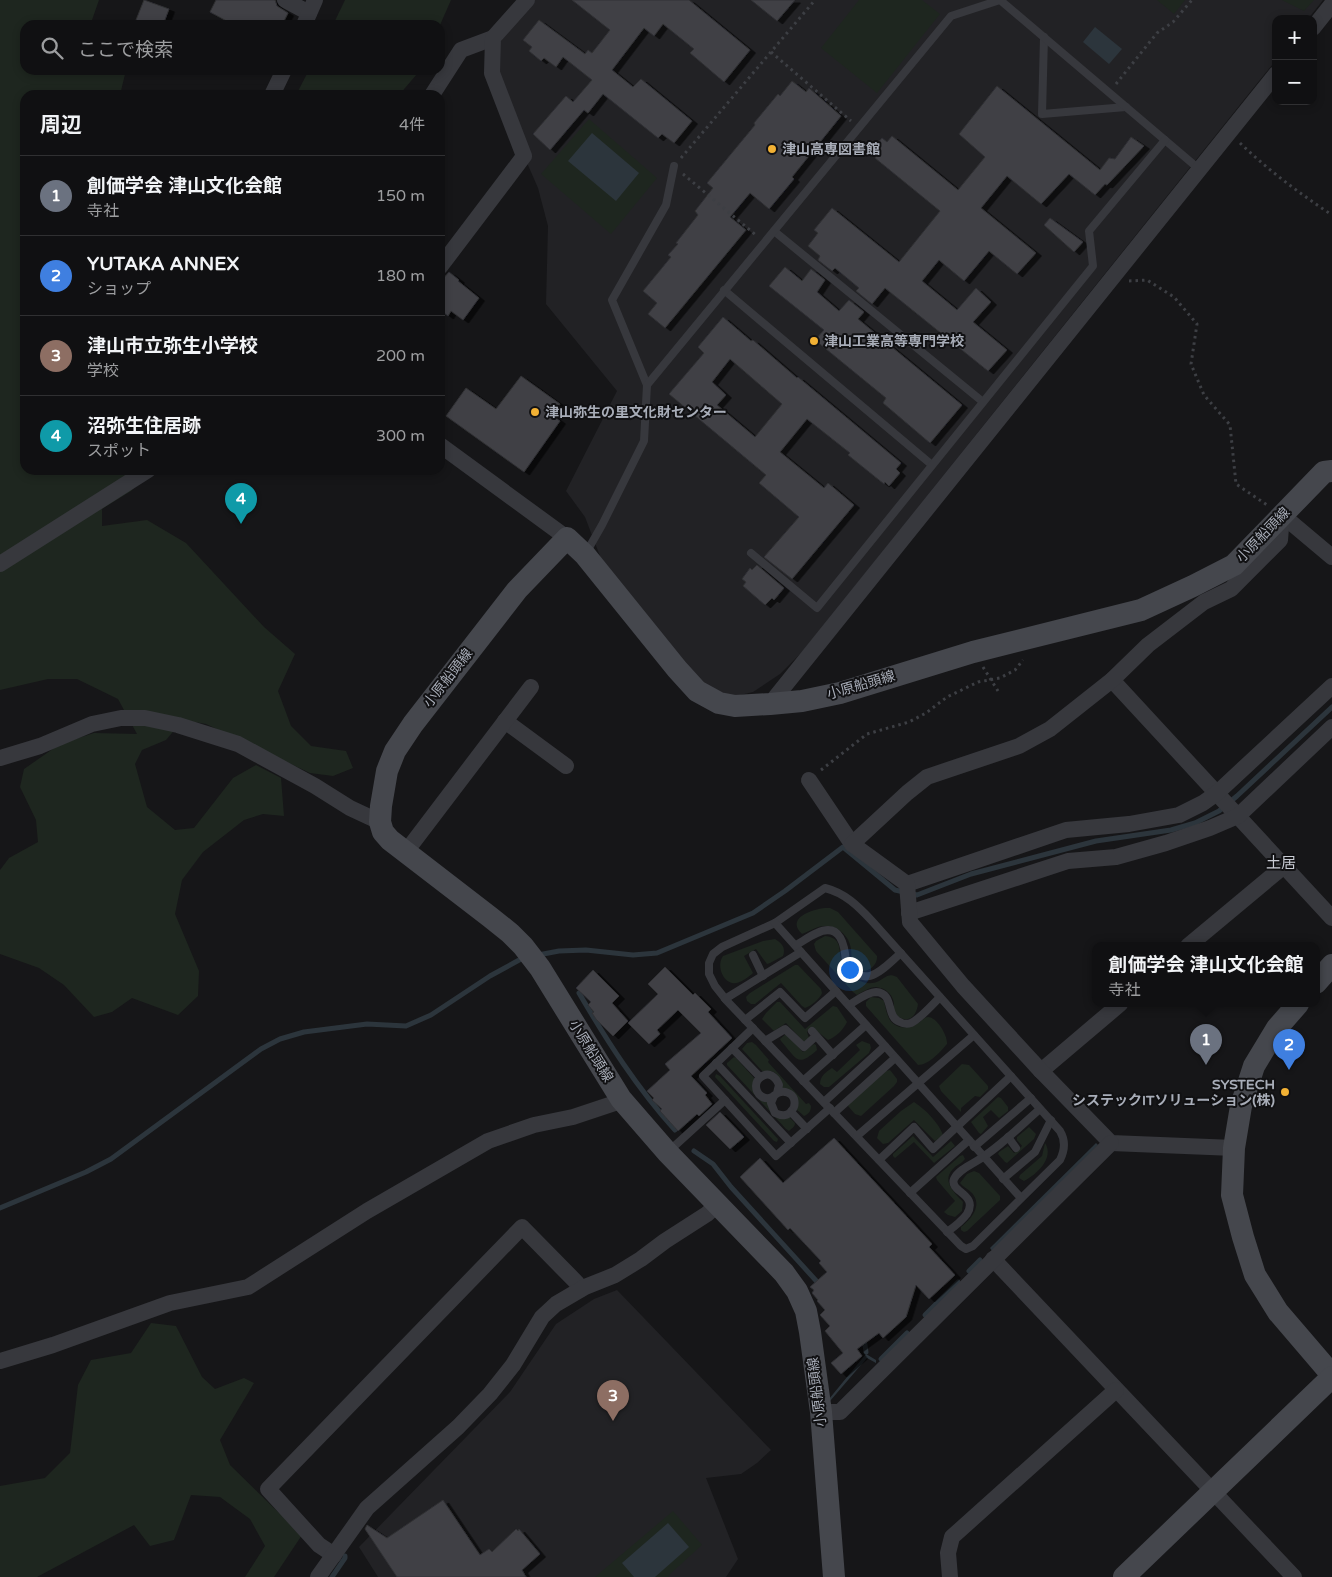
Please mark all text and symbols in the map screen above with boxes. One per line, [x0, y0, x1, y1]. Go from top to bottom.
map controls [1272, 15, 1317, 105]
button: + [1272, 15, 1317, 60]
search box [20, 20, 445, 75]
icon: search [38, 34, 66, 62]
text: ここで検索 [78, 39, 173, 61]
button: − [1272, 60, 1317, 105]
text: 周辺 [40, 113, 82, 138]
text: 4件 [399, 115, 425, 135]
place label: 津山高専図書館 [782, 141, 880, 158]
marker: 津山高専図書館 [766, 143, 778, 155]
text: 創価学会 津山文化会館 [87, 175, 282, 197]
text: 1 [51, 186, 61, 206]
text: 150 m [376, 186, 425, 206]
text: 寺社 [87, 201, 119, 221]
text: YUTAKA ANNEX [87, 253, 239, 275]
text: 2 [51, 266, 61, 286]
text: 180 m [376, 266, 425, 286]
text: ショップ [87, 279, 151, 299]
place label: 津山工業高等専門学校 [824, 333, 964, 350]
text: 津山市立弥生小学校 [87, 335, 258, 357]
marker: 津山工業高等専門学校 [808, 335, 820, 347]
text: 3 [51, 346, 61, 366]
text: 200 m [376, 346, 425, 366]
text: 学校 [87, 361, 119, 381]
place label: 津山弥生の里文化財センター [545, 404, 727, 421]
marker: 津山弥生の里文化財センター [529, 406, 541, 418]
text: 沼弥生住居跡 [87, 415, 201, 437]
text: 4 [51, 426, 61, 446]
text: 300 m [376, 426, 425, 446]
text: スポット [87, 441, 151, 461]
pin: 4 [225, 483, 257, 524]
street label: 小原船頭線 [1233, 504, 1293, 566]
street label: 小原船頭線 [420, 645, 476, 711]
street label: 小原船頭線 [825, 667, 897, 703]
district label: 土居 [1266, 854, 1296, 872]
popup [1092, 942, 1320, 1007]
text: 創価学会 津山文化会館 [1109, 954, 1303, 976]
your location [837, 957, 863, 983]
text: 寺社 [1109, 980, 1141, 1000]
street label: 小原船頭線 [565, 1017, 617, 1085]
pin: 1 [1190, 1024, 1222, 1065]
pin: 2 [1273, 1029, 1305, 1070]
place label: SYSTECH システックITソリューション(株) [1072, 1076, 1275, 1109]
marker: SYSTECH システックITソリューション(株) [1279, 1086, 1291, 1098]
street label: 小原船頭線 [804, 1356, 830, 1428]
pin: 3 [597, 1380, 629, 1421]

